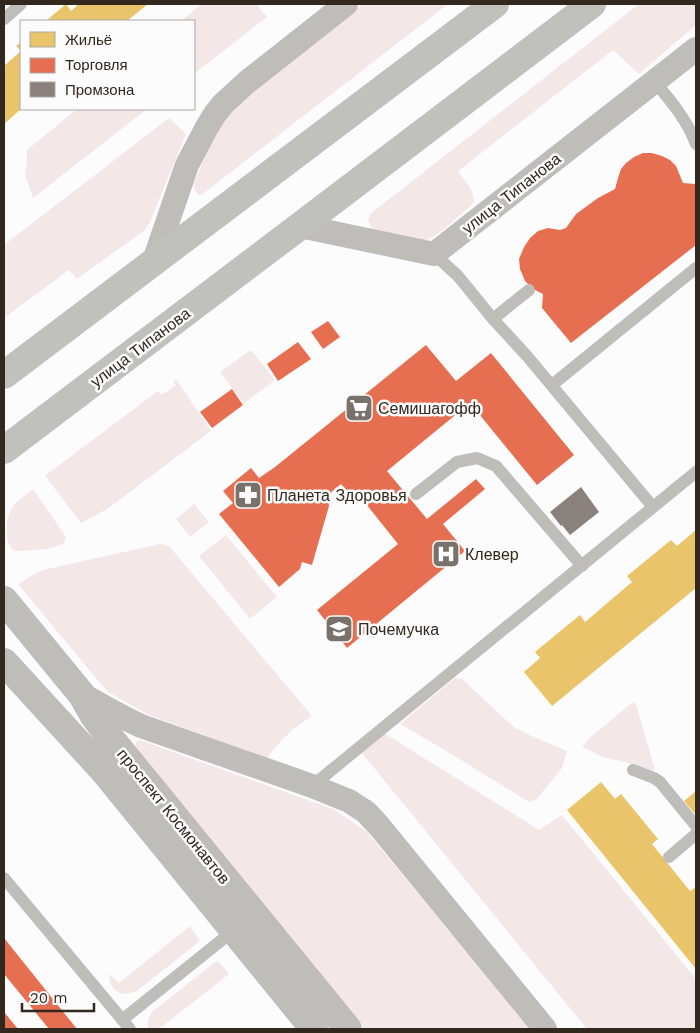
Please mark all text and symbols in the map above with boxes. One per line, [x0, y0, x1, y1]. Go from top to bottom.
legend [20, 20, 195, 110]
text: Жильё [65, 31, 112, 49]
text: Торговля [65, 56, 128, 74]
text: Промзона [65, 81, 135, 99]
street label: улица Типанова [458, 149, 565, 238]
street label: улица Типанова [87, 304, 194, 391]
supermarket icon: Семишагофф [344, 393, 374, 423]
place label: Семишагофф [378, 399, 481, 418]
pharmacy icon: Планета Здоровья [233, 480, 263, 510]
place label: Планета Здоровья [267, 486, 407, 505]
hospital icon: Клевер [431, 539, 461, 569]
place label: Клевер [465, 545, 519, 564]
school or university icon: Почемучка [324, 614, 354, 644]
place label: Почемучка [358, 620, 439, 639]
street label: проспект Космонавтов [113, 745, 234, 888]
scale bar [22, 980, 95, 1012]
text: 20 m [30, 989, 68, 1007]

